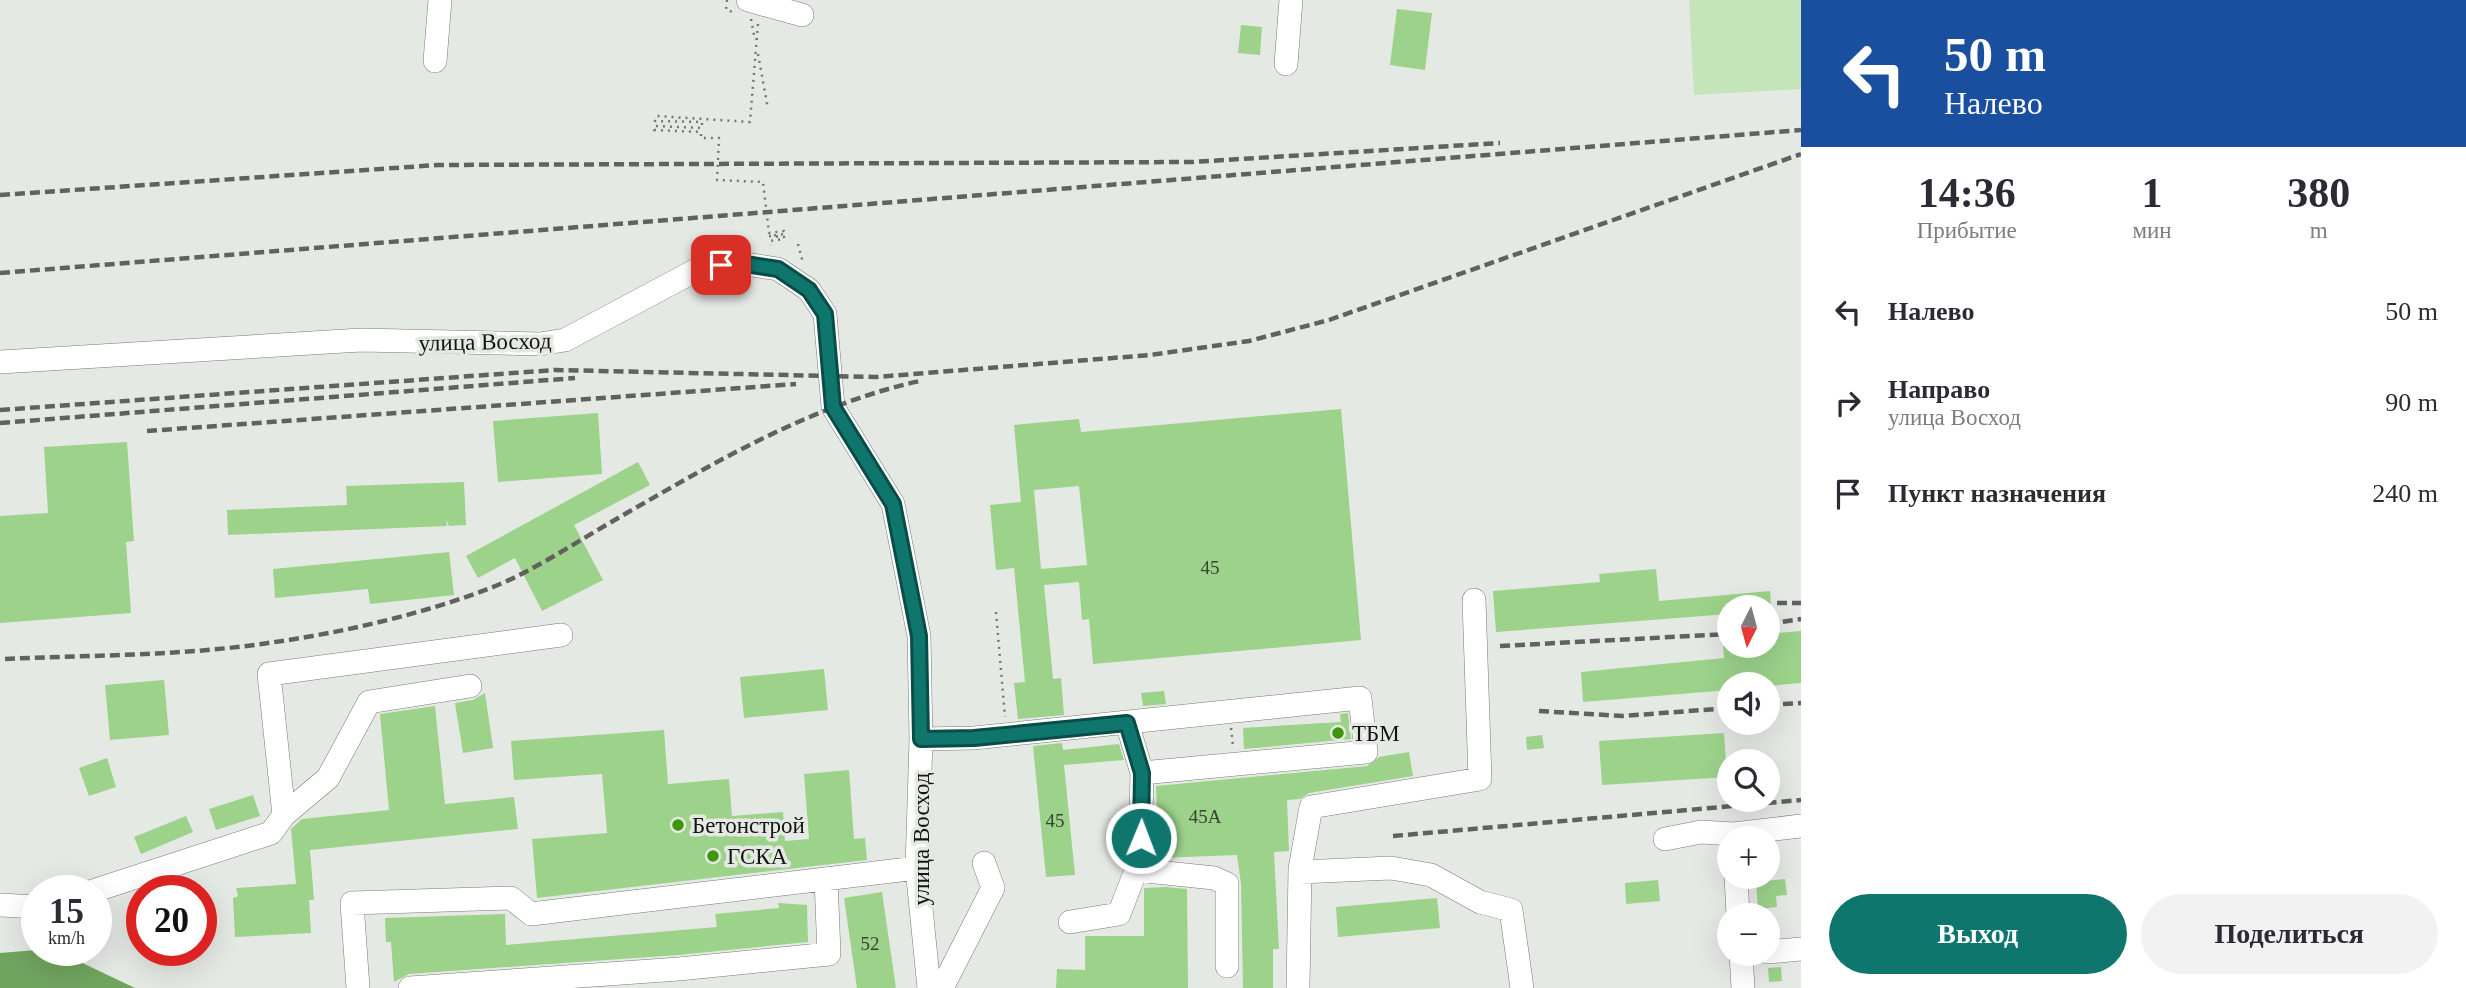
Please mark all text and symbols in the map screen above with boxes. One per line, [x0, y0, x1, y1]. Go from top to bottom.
text: 50 m [1944, 27, 2046, 82]
icon: left [1829, 28, 1920, 119]
text: Налево [1944, 85, 2043, 121]
text: 14:36 [1918, 170, 2016, 216]
text: 1 [2142, 170, 2163, 216]
text: 380 [2287, 170, 2350, 216]
text: Прибытие [1917, 218, 2017, 243]
text: мин [2132, 218, 2172, 243]
text: m [2310, 218, 2328, 243]
pin [691, 235, 751, 295]
icon: arrive [702, 246, 740, 284]
icon: left [1829, 293, 1867, 331]
text: Налево [1888, 297, 1974, 326]
text: 50 m [2385, 297, 2438, 326]
street label: улица Восход [418, 328, 552, 356]
text: Направо [1888, 375, 1990, 404]
icon: right [1829, 384, 1867, 422]
text: 90 m [2385, 388, 2438, 417]
text: улица Восход [1888, 405, 2021, 430]
icon: arrive [1829, 475, 1867, 513]
text: Пункт назначения [1888, 479, 2106, 508]
text: 240 m [2372, 479, 2438, 508]
house number: 45 [1201, 557, 1220, 578]
north arrow [1717, 595, 1780, 658]
map controls [1717, 595, 1780, 966]
button: sound [1717, 672, 1780, 735]
place label: ТБМ [1352, 721, 1400, 746]
marker: ТБМ [1330, 725, 1346, 741]
button: search [1717, 749, 1780, 812]
street label: улица Восход [909, 772, 934, 906]
position arrow [1104, 801, 1178, 875]
house number: 45А [1189, 806, 1222, 827]
house number: 45 [1046, 810, 1065, 831]
place label: Бетонстрой [692, 813, 805, 838]
marker: Бетонстрой [670, 817, 686, 833]
button: + [1717, 826, 1780, 889]
place label: ГСКА [727, 844, 788, 869]
marker: ГСКА [705, 848, 721, 864]
speed limit sign: 20 [126, 875, 217, 966]
text: 15 [49, 892, 84, 931]
button: Выход [1829, 894, 2127, 974]
button: Поделиться [2141, 894, 2438, 974]
button: − [1717, 903, 1780, 966]
text: km/h [48, 928, 85, 948]
house number: 52 [861, 933, 880, 954]

